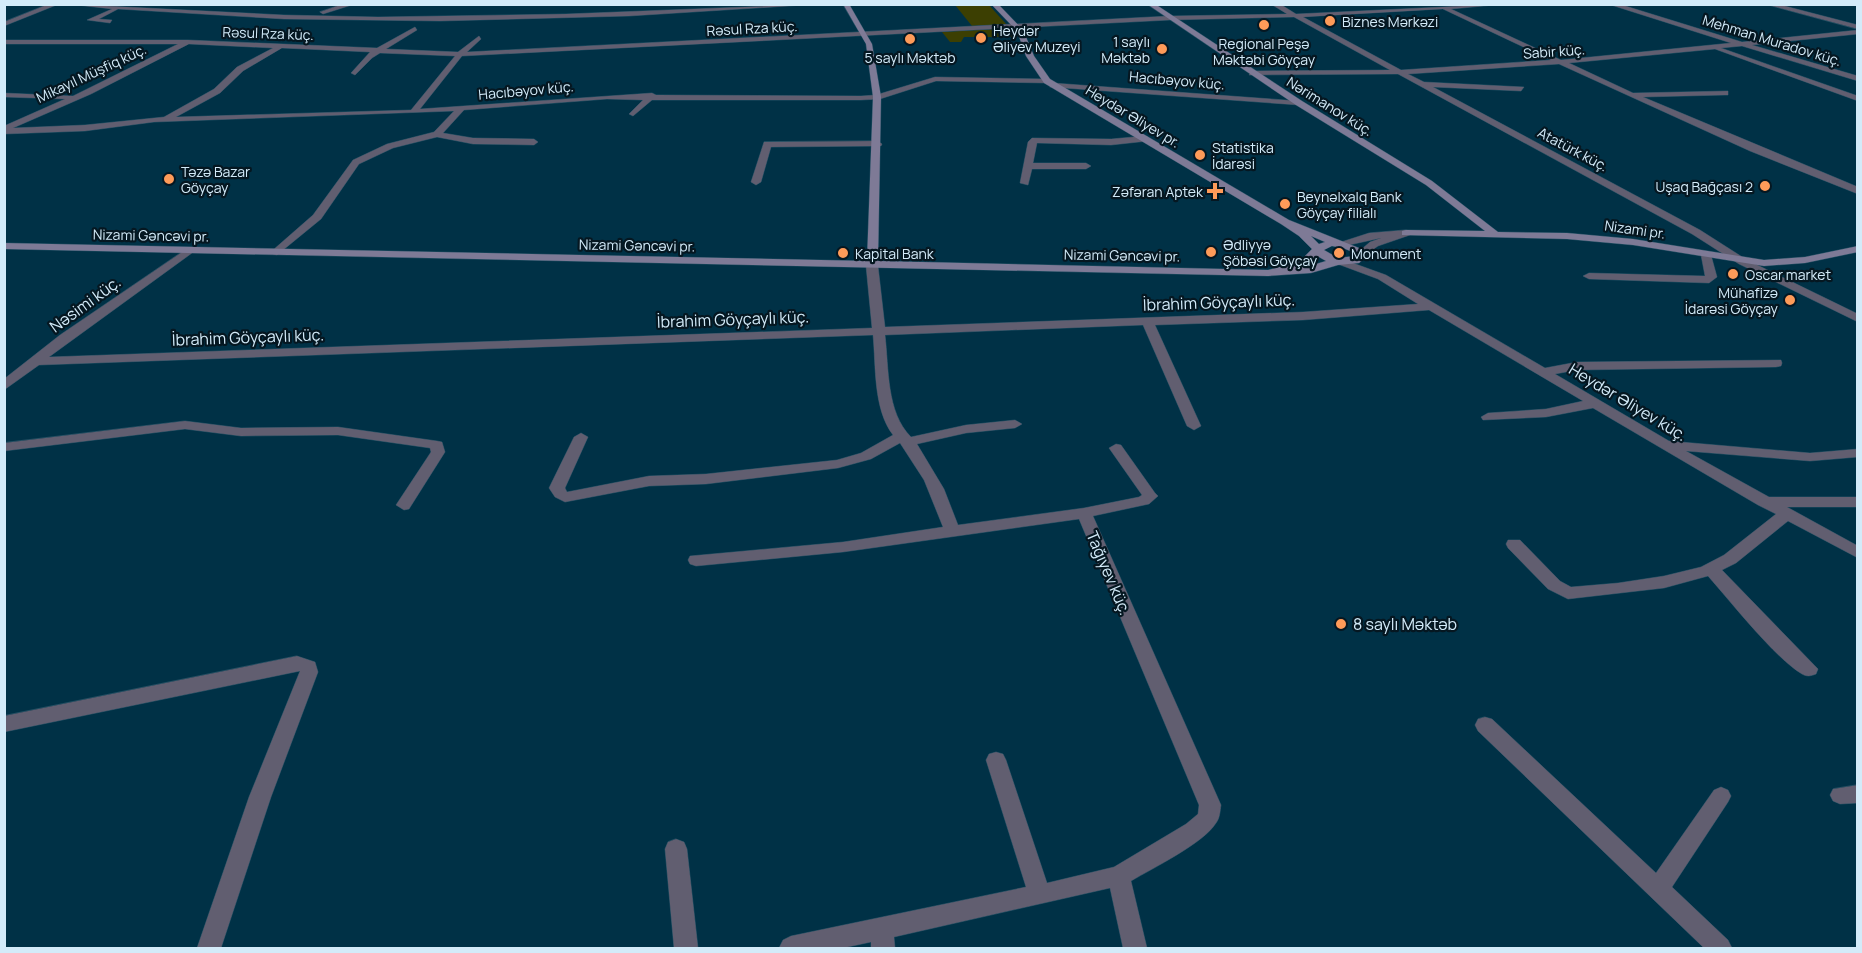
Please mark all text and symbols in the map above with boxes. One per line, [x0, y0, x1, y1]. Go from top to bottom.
street label: Mehman Muradov küç. [1700, 10, 1844, 70]
place label: Biznes Mərkəzi [1342, 12, 1438, 31]
marker: Biznes Mərkəzi [1323, 14, 1337, 28]
street label: Rəsul Rza küç. [706, 16, 798, 40]
marker: Regional Peşə Məktəbi Göyçay [1257, 18, 1271, 32]
place label: Heydər Əliyev Muzeyi [993, 21, 1081, 56]
street label: Rəsul Rza küç. [222, 22, 314, 44]
marker: Heydər Əliyev Muzeyi [974, 31, 988, 45]
marker: 5 saylı Məktəb [903, 32, 917, 46]
place label: 1 saylı Məktəb [1101, 32, 1150, 67]
place label: Regional Peşə Məktəbi Göyçay [1213, 34, 1316, 69]
street label: Mikayıl Müşfiq küç. [33, 39, 149, 107]
street label: Sabir küç. [1522, 39, 1586, 63]
marker: 1 saylı Məktəb [1155, 42, 1169, 56]
place label: 5 saylı Məktəb [864, 48, 956, 67]
street label: Hacıbəyov küç. [1129, 66, 1225, 94]
street label: Nərimanov küç. [1283, 72, 1377, 140]
street label: Hacıbəyov küç. [478, 76, 574, 104]
street label: Heydər Əliyev pr. [1082, 80, 1184, 152]
street label: Atatürk küç. [1535, 123, 1611, 175]
place label: Statistika İdarəsi [1212, 138, 1274, 173]
marker: Statistika İdarəsi [1193, 148, 1207, 162]
place label: Təzə Bazar Göyçay [181, 162, 250, 197]
marker: Təzə Bazar Göyçay [162, 172, 176, 186]
place label: Uşaq Bağçası 2 [1655, 177, 1753, 196]
marker: Uşaq Bağçası 2 [1758, 179, 1772, 193]
place label: Zəfəran Aptek [1112, 182, 1204, 201]
marker: Zəfəran Aptek [1208, 184, 1222, 198]
place label: Beynəlxalq Bank Göyçay filialı [1297, 187, 1403, 222]
marker: Beynəlxalq Bank Göyçay filialı [1278, 197, 1292, 211]
street label: Nizami pr. [1603, 215, 1667, 243]
street label: Nizami Gəncəvi pr. [93, 224, 209, 246]
street label: Nizami Gəncəvi pr. [579, 234, 695, 256]
place label: Ədliyyə Şöbəsi Göyçay [1223, 235, 1318, 270]
place label: Kapital Bank [855, 244, 935, 263]
street label: Nizami Gəncəvi pr. [1064, 244, 1180, 266]
place label: Monument [1351, 244, 1422, 263]
marker: Ədliyyə Şöbəsi Göyçay [1204, 245, 1218, 259]
marker: Kapital Bank [836, 246, 850, 260]
marker: Monument [1332, 246, 1346, 260]
place label: Oscar market [1745, 265, 1831, 284]
marker: Oscar market [1726, 267, 1740, 281]
street label: Nəsimi küç. [45, 271, 125, 337]
place label: Mühafizə İdarəsi Göyçay [1685, 283, 1779, 318]
street label: İbrahim Göyçaylı küç. [1142, 288, 1296, 316]
marker: Mühafizə İdarəsi Göyçay [1783, 293, 1797, 307]
street label: İbrahim Göyçaylı küç. [656, 305, 810, 333]
street label: İbrahim Göyçaylı küç. [171, 323, 325, 351]
street label: Heydər Əliyev küç. [1565, 358, 1691, 446]
street label: Tağıyev küç. [1081, 528, 1137, 618]
place label: 8 saylı Məktəb [1353, 613, 1457, 635]
marker: 8 saylı Məktəb [1334, 617, 1348, 631]

